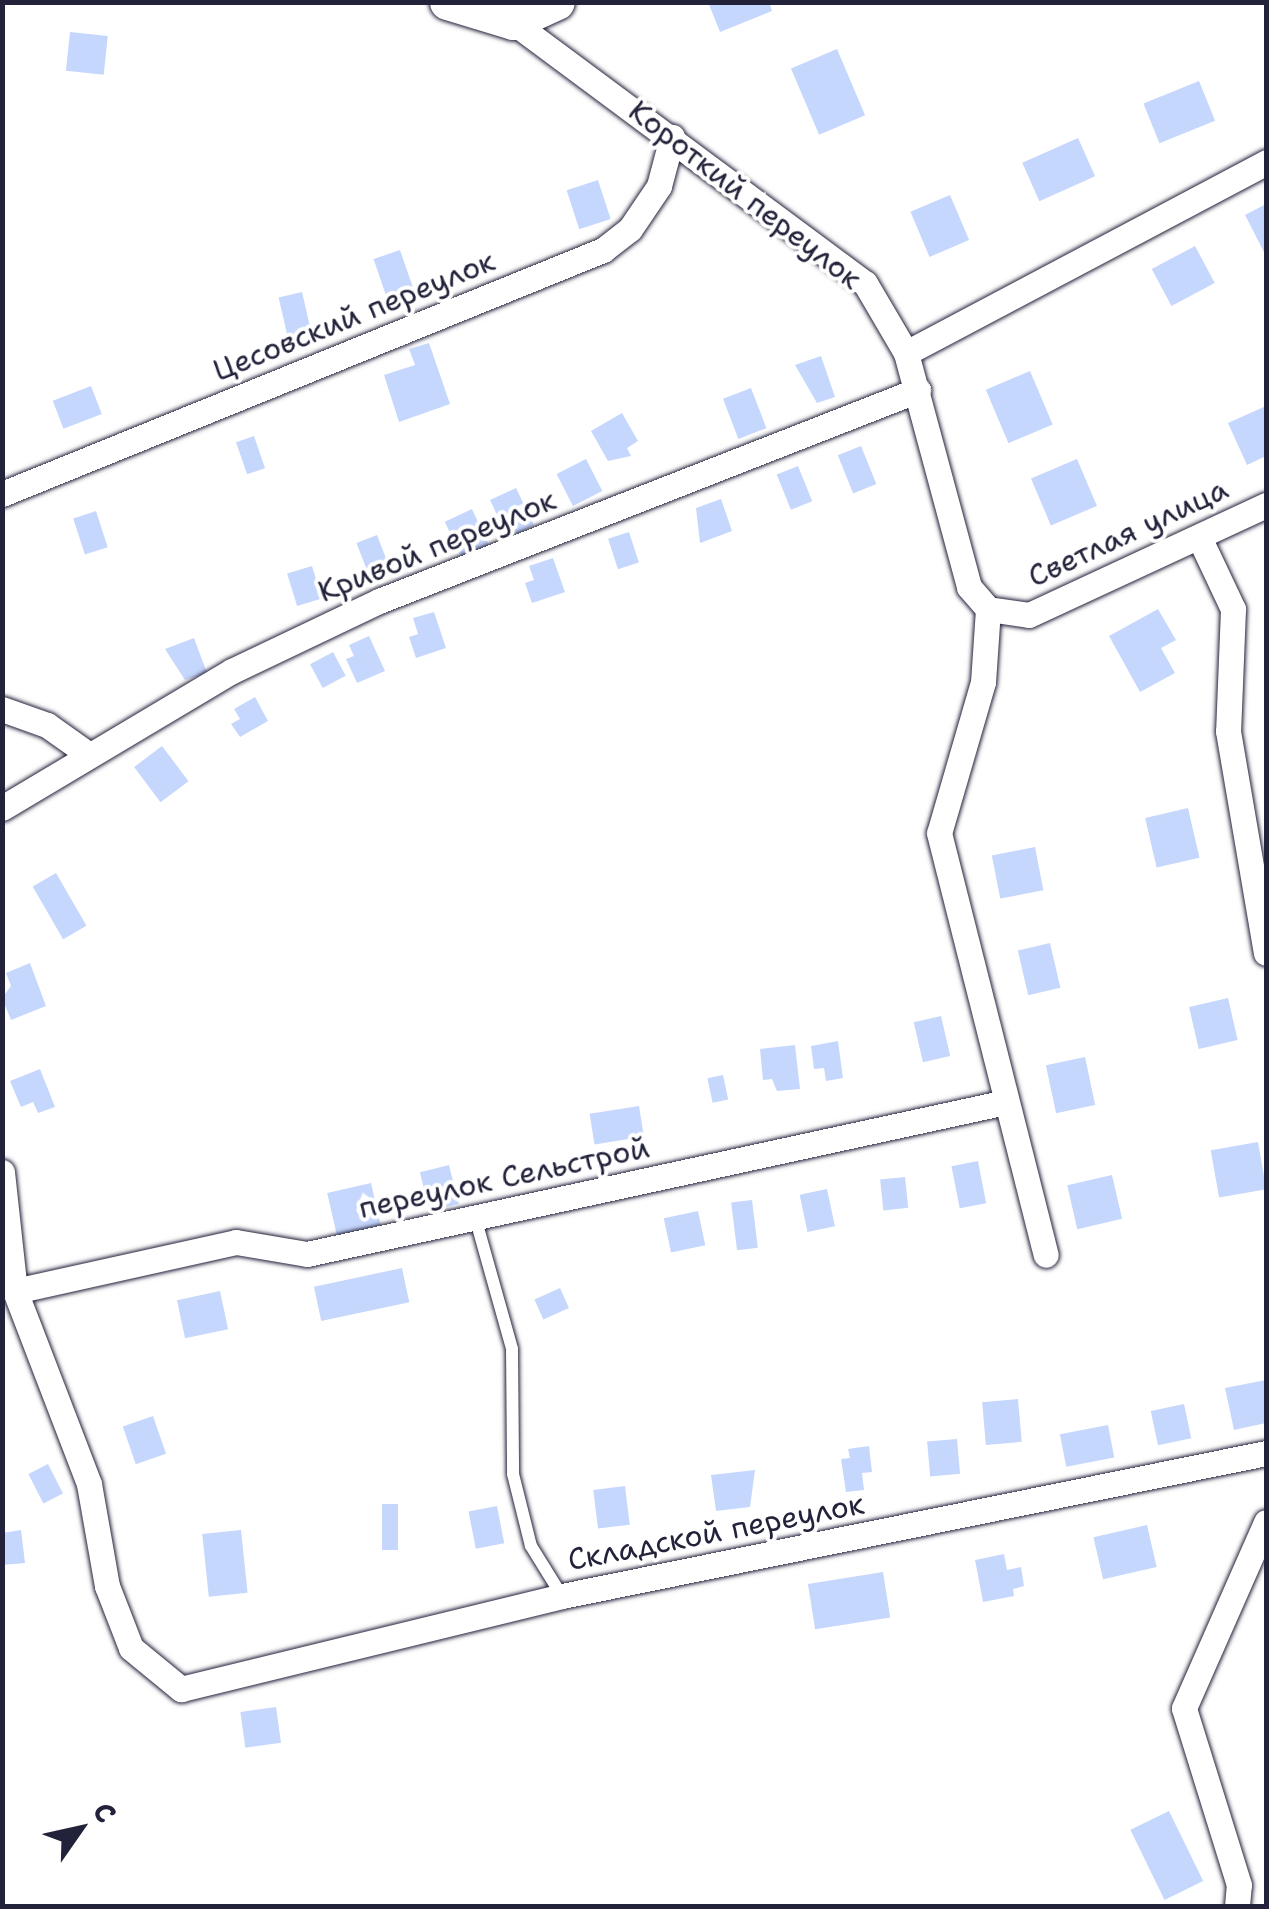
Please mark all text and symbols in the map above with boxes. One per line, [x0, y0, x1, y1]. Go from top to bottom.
street label: Короткий переулок [621, 93, 869, 297]
street label: Цесовский переулок [208, 243, 500, 389]
street label: Светлая улица [1022, 471, 1234, 595]
street label: Кривой переулок [313, 482, 561, 610]
street label: переулок Сельстрой [355, 1130, 653, 1226]
street label: Складской переулок [565, 1486, 867, 1578]
north arrow [30, 1779, 130, 1879]
text: С [84, 1794, 125, 1830]

